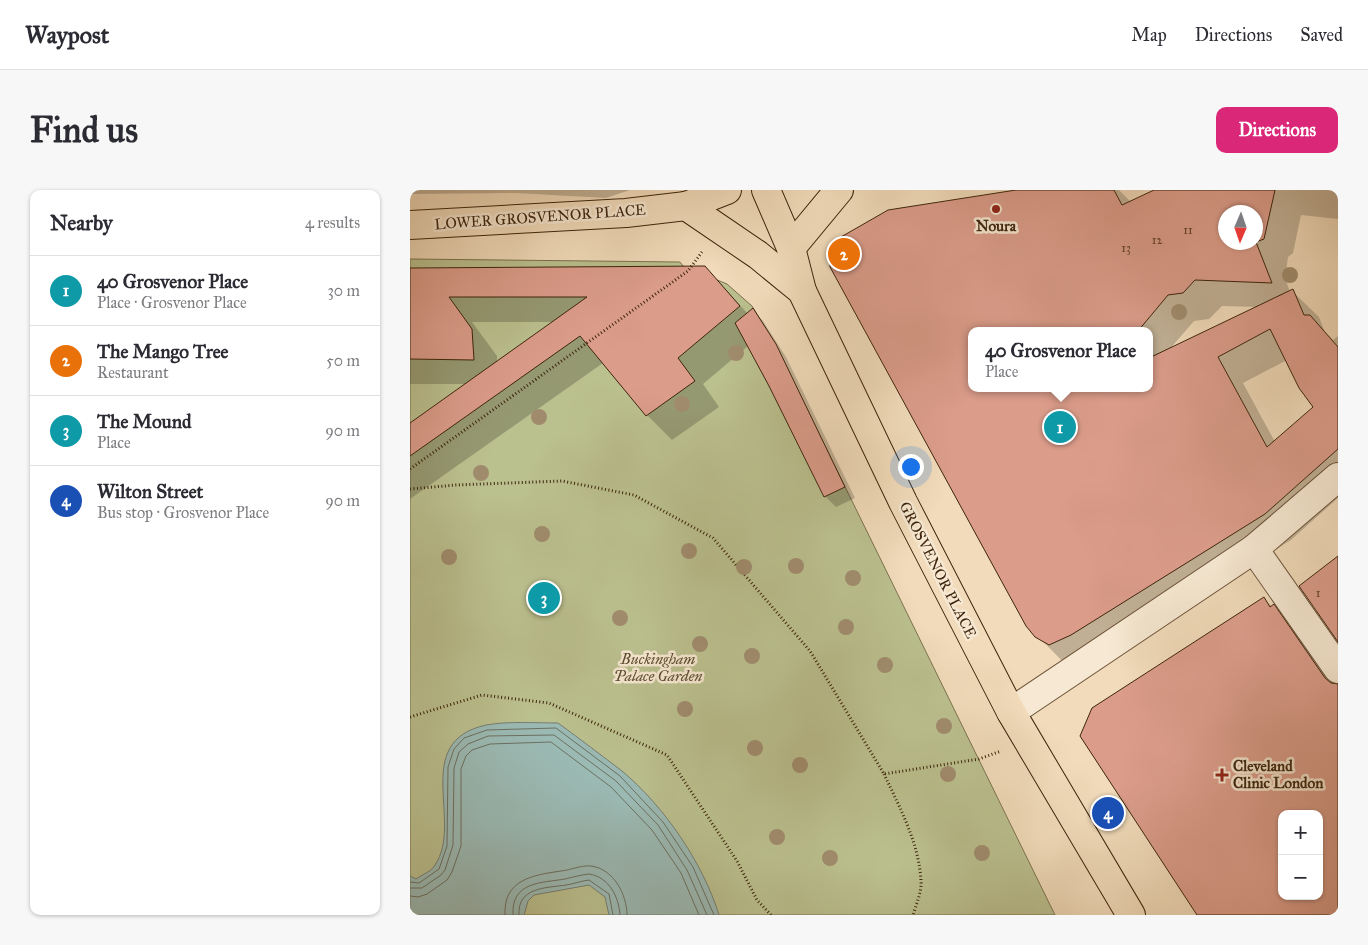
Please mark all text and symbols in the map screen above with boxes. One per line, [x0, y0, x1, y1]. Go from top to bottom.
text: Waypost [25, 20, 109, 50]
text: Map [1131, 24, 1167, 46]
text: Directions [1195, 24, 1272, 46]
text: Saved [1300, 24, 1343, 46]
button: Directions [1216, 107, 1338, 153]
text: Find us [30, 109, 138, 152]
street label: LOWER GROSVENOR PLACE [434, 201, 647, 233]
marker: Noura [990, 203, 1002, 215]
north arrow [1218, 205, 1263, 250]
text: Nearby [50, 210, 113, 236]
text: 4 results [305, 213, 360, 232]
place label: Noura [976, 217, 1017, 235]
house number: 11 [1183, 223, 1193, 237]
house number: 12 [1152, 233, 1162, 247]
pin: 2 [828, 235, 860, 273]
house number: 13 [1121, 241, 1131, 255]
text: 40 Grosvenor Place [97, 270, 248, 293]
text: 1 [63, 281, 69, 300]
text: 30 m [327, 281, 360, 300]
text: Place · Grosvenor Place [97, 293, 247, 312]
popup [968, 327, 1153, 392]
text: 40 Grosvenor Place [985, 339, 1136, 362]
text: The Mango Tree [97, 340, 228, 363]
text: 2 [62, 351, 70, 370]
text: 50 m [326, 351, 360, 370]
text: Place [985, 362, 1019, 381]
text: Restaurant [97, 363, 169, 382]
pin: 1 [1044, 408, 1076, 446]
text: The Mound [97, 410, 192, 433]
text: 3 [63, 421, 69, 440]
text: 90 m [325, 421, 360, 440]
text: Place [97, 433, 131, 452]
your location [898, 454, 924, 480]
text: Wilton Street [97, 480, 203, 503]
text: 4 [62, 491, 70, 510]
text: 90 m [325, 491, 360, 510]
street label: GROSVENOR PLACE [896, 499, 980, 642]
text: Bus stop · Grosvenor Place [97, 503, 269, 522]
pin: 3 [528, 579, 560, 617]
house number: 1 [1316, 586, 1321, 600]
park label: Buckingham Palace Garden [614, 650, 702, 685]
place label: Cleveland Clinic London [1233, 757, 1324, 792]
marker: Cleveland Clinic London [1215, 768, 1229, 782]
pin: 4 [1092, 794, 1124, 832]
map controls [1278, 810, 1323, 900]
button: + [1278, 810, 1323, 855]
button: − [1278, 855, 1323, 900]

